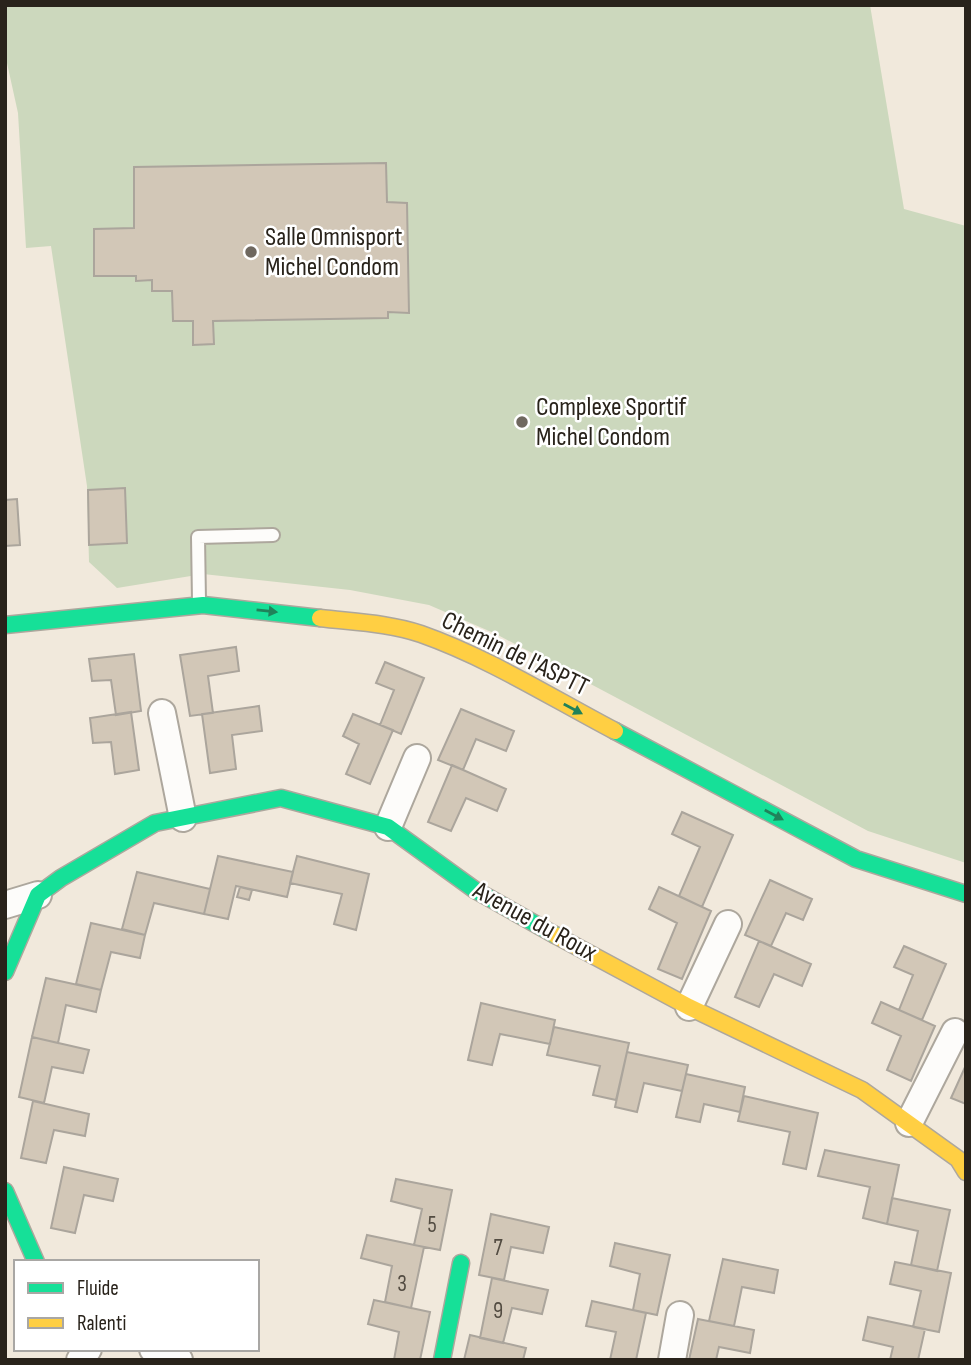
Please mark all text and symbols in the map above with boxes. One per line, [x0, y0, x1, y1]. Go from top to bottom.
place label: Salle Omnisport Michel Condom [265, 222, 403, 283]
marker: Salle Omnisport Michel Condom [243, 244, 259, 260]
place label: Complexe Sportif Michel Condom [536, 392, 687, 453]
marker: Complexe Sportif Michel Condom [514, 414, 530, 430]
street label: Chemin de l'ASPTT [436, 605, 594, 703]
one-way arrow [256, 606, 278, 617]
one-way arrow [563, 703, 583, 714]
one-way arrow [764, 809, 784, 821]
street label: Avenue du Roux [467, 875, 602, 969]
house number: 5 [427, 1211, 437, 1239]
house number: 7 [493, 1234, 503, 1262]
legend [14, 1260, 259, 1351]
house number: 3 [397, 1270, 407, 1298]
text: Fluide [77, 1276, 119, 1301]
house number: 9 [493, 1297, 503, 1325]
text: Ralenti [77, 1311, 126, 1336]

